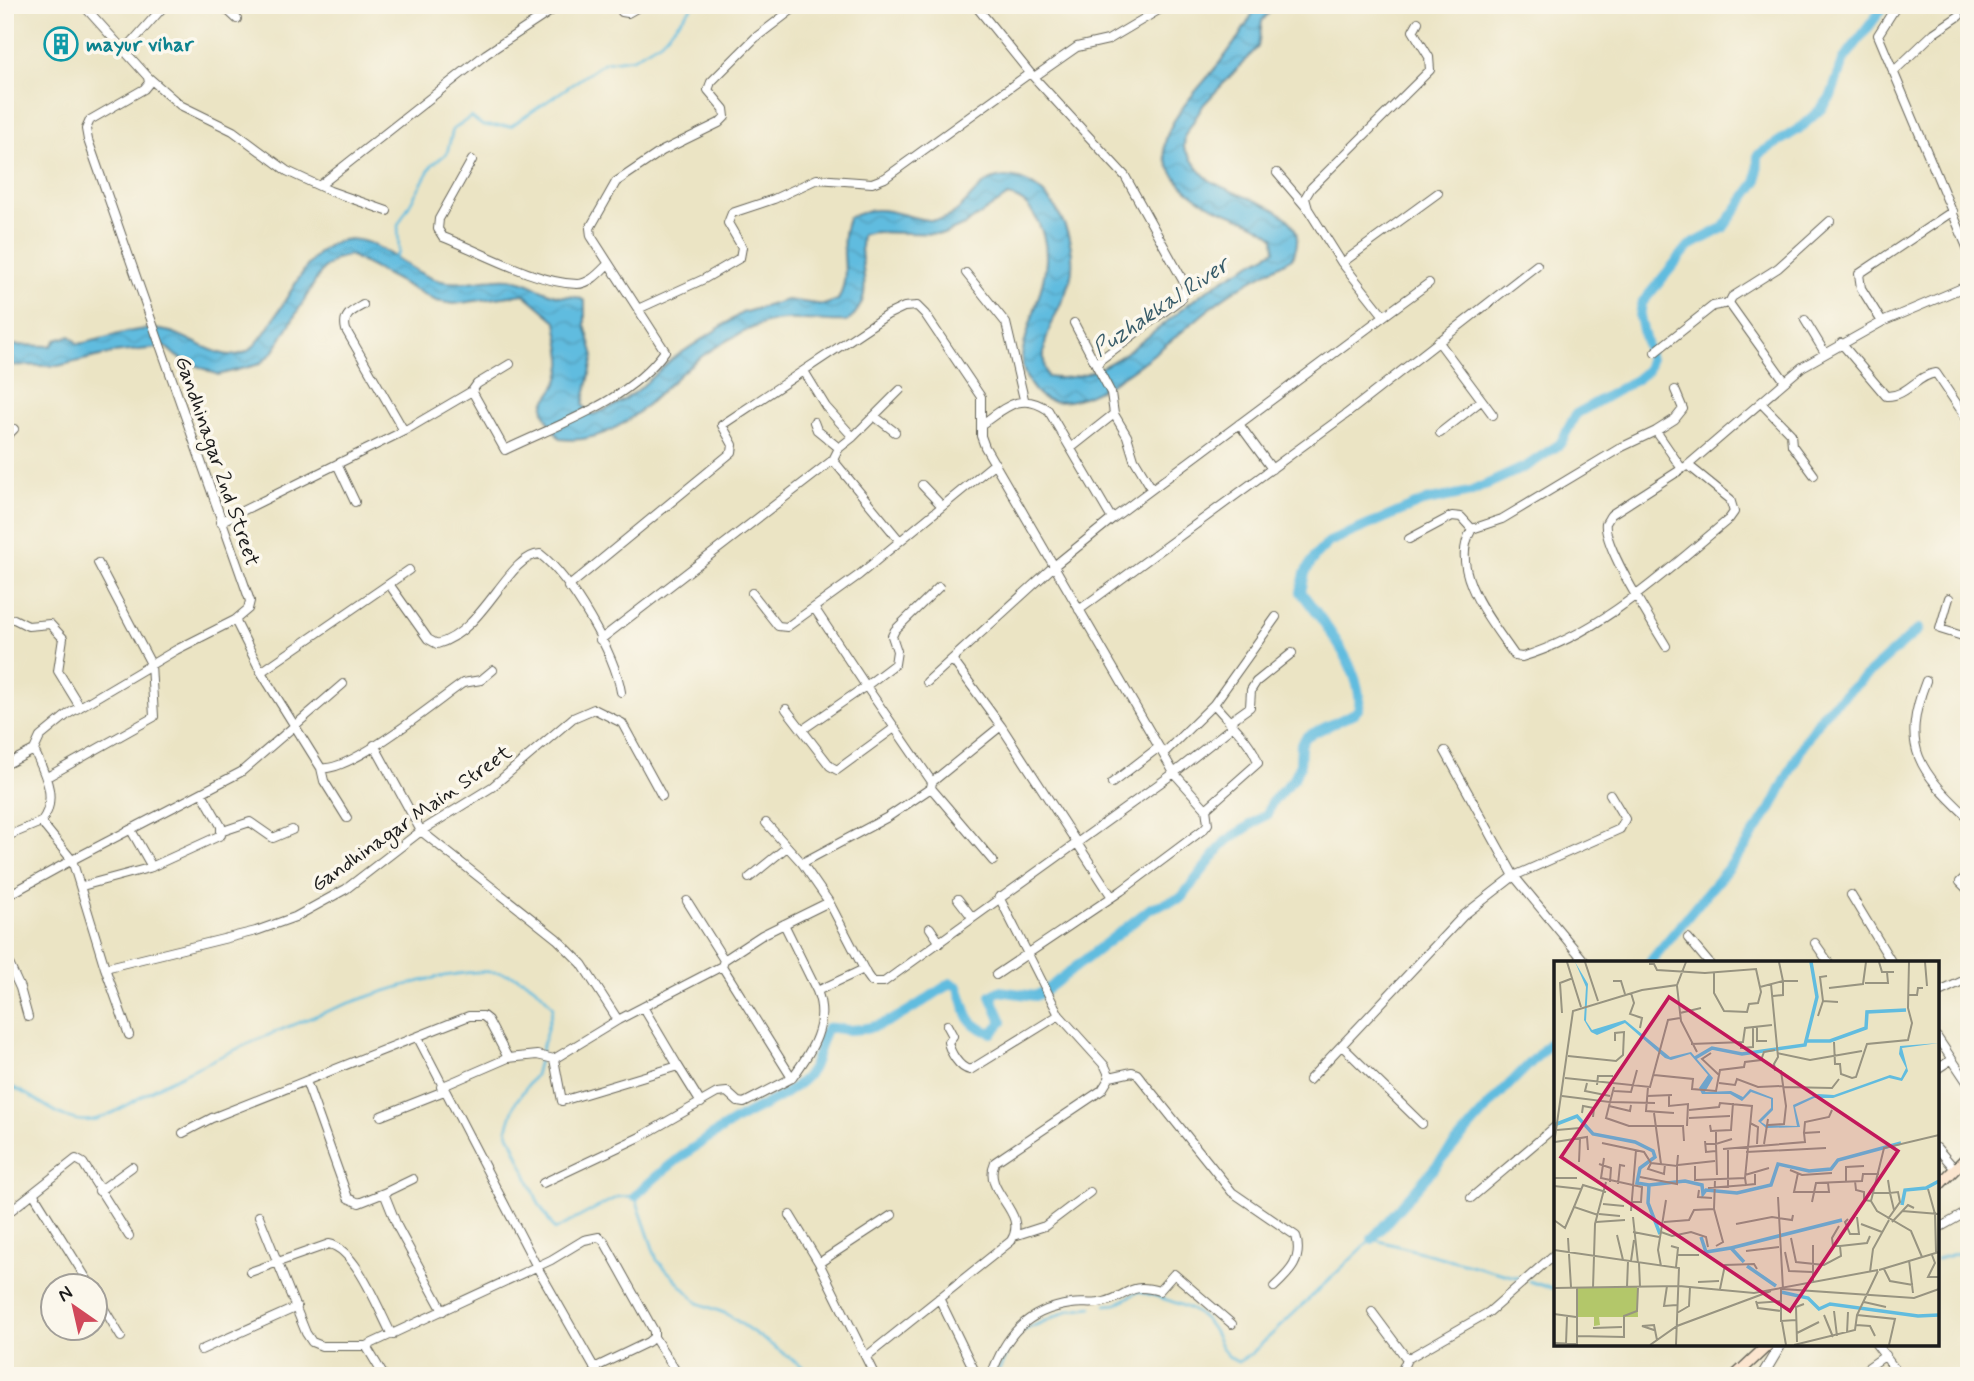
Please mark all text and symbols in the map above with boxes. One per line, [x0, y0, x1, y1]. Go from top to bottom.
building icon: mayur vihar [42, 25, 80, 63]
place label: mayur vihar [86, 31, 195, 59]
water label: Puzhakkal River [1087, 249, 1238, 364]
street label: Gandhinagar 2nd Street [167, 353, 266, 570]
street label: Gandhinagar Main Street [306, 738, 519, 900]
inset map [1554, 961, 1939, 1346]
north arrow [38, 1272, 108, 1342]
text: N [53, 1280, 78, 1308]

